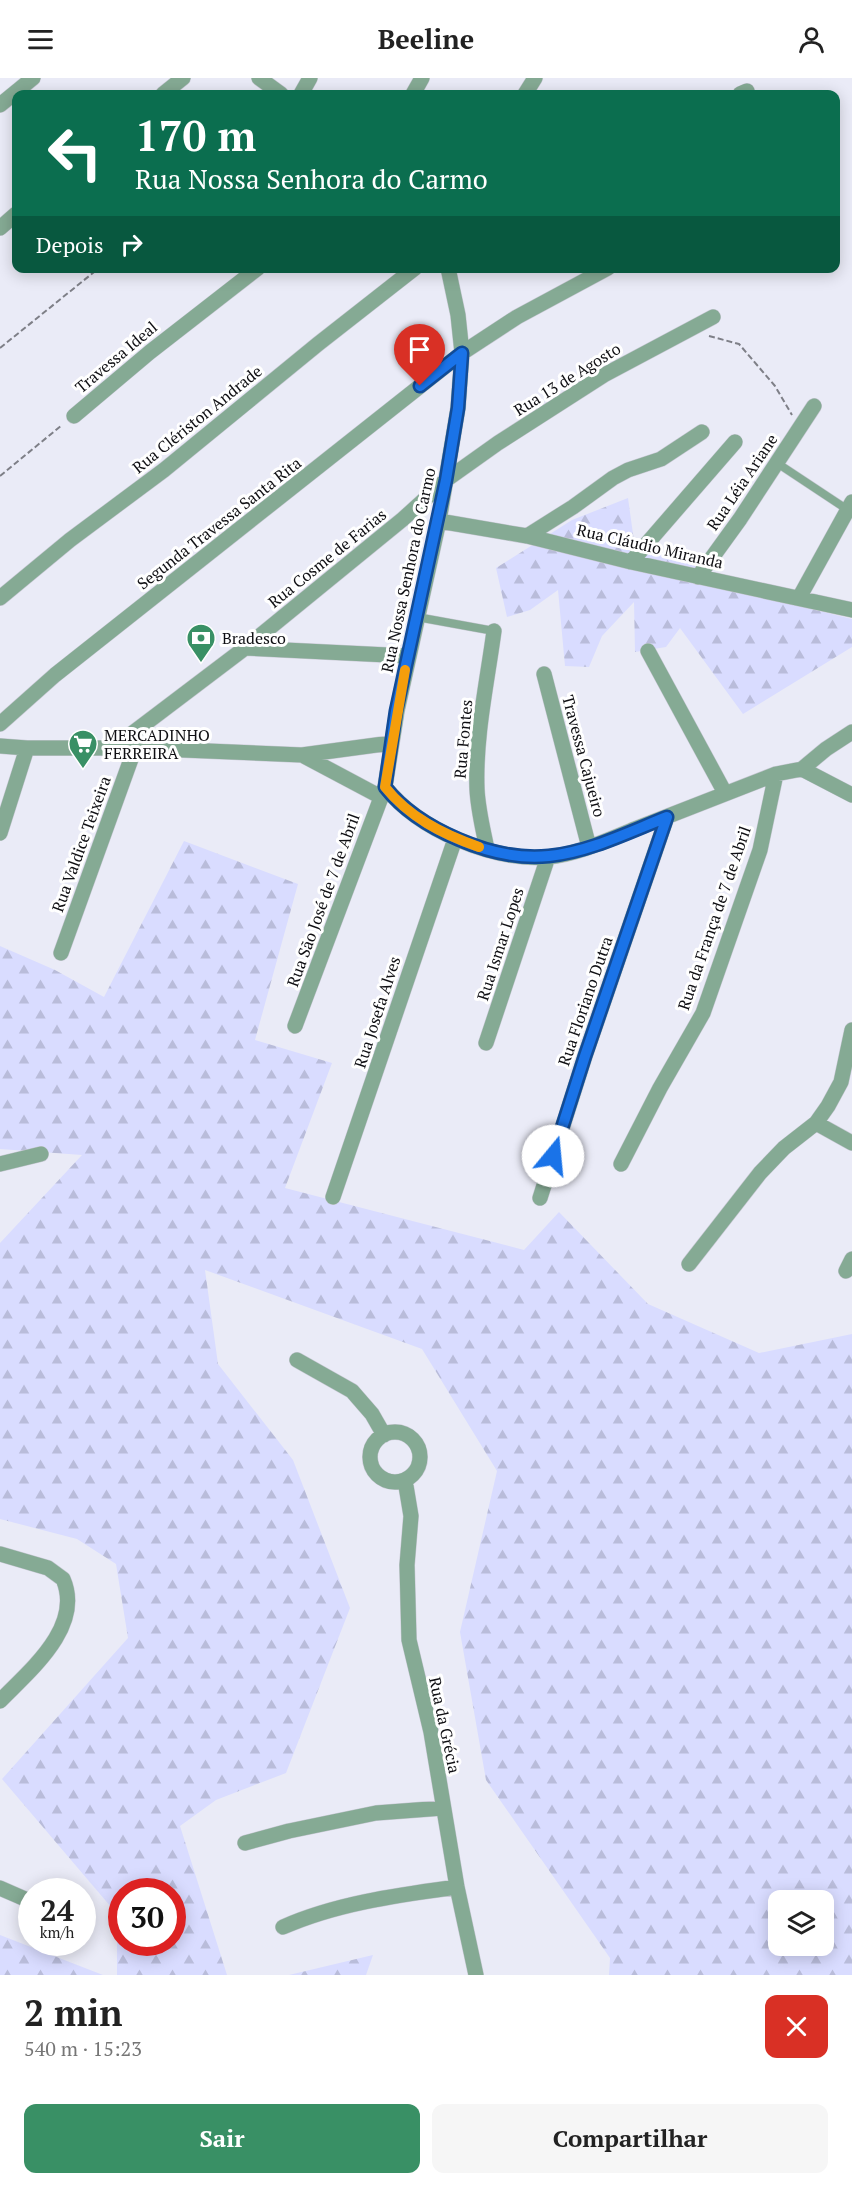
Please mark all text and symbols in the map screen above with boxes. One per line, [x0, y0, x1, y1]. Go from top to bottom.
text: Beeline [378, 21, 474, 57]
icon: menu [24, 23, 57, 56]
icon: person [795, 23, 828, 56]
text: 170 m [135, 107, 256, 163]
icon: left [36, 114, 114, 192]
text: Rua Nossa Senhora do Carmo [135, 161, 488, 197]
icon: right [115, 228, 148, 261]
text: Depois [36, 230, 103, 259]
street label: Travessa Ideal [70, 316, 162, 398]
pin [394, 324, 445, 386]
icon: arrive [403, 333, 436, 366]
street label: Rua 13 de Agosto [509, 337, 625, 421]
street label: Rua Clériston Andrade [128, 360, 266, 478]
street label: Rua Léia Ariane [702, 429, 782, 535]
street label: Segunda Travessa Santa Rita [132, 452, 306, 594]
street label: Rua Nossa Senhora do Carmo [376, 465, 441, 675]
street label: Rua Cosme de Farias [263, 503, 391, 613]
street label: Rua Cláudio Miranda [575, 518, 725, 574]
bank icon: Bradesco [185, 622, 217, 664]
place label: Bradesco [222, 627, 286, 649]
street label: Travessa Cajueiro [557, 693, 611, 820]
street label: Rua Fontes [449, 698, 477, 779]
place label: MERCADINHO FERREIRA [104, 724, 210, 764]
supermarket icon: MERCADINHO FERREIRA [67, 728, 99, 770]
street label: Rua Valdice Teixeira [46, 773, 116, 915]
street label: Rua São José de 7 de Abril [281, 810, 365, 990]
street label: Rua da França de 7 de Abril [672, 823, 756, 1013]
street label: Rua Ismar Lopes [471, 885, 529, 1003]
street label: Rua Floriano Dutra [553, 933, 617, 1069]
street label: Rua Josefa Alves [349, 953, 405, 1071]
position arrow [521, 1124, 585, 1188]
street label: Rua da Grécia [424, 1675, 466, 1775]
speed limit sign: 30 [108, 1878, 186, 1956]
text: 24 [40, 1890, 74, 1930]
map controls [768, 1890, 834, 1956]
button: layers [768, 1890, 834, 1956]
text: km/h [40, 1922, 74, 1942]
text: 2 min [24, 1989, 122, 2036]
button: close [765, 1995, 828, 2058]
text: 540 m · 15:23 [24, 2035, 142, 2062]
button: Sair [24, 2104, 420, 2173]
button: Compartilhar [432, 2104, 828, 2173]

